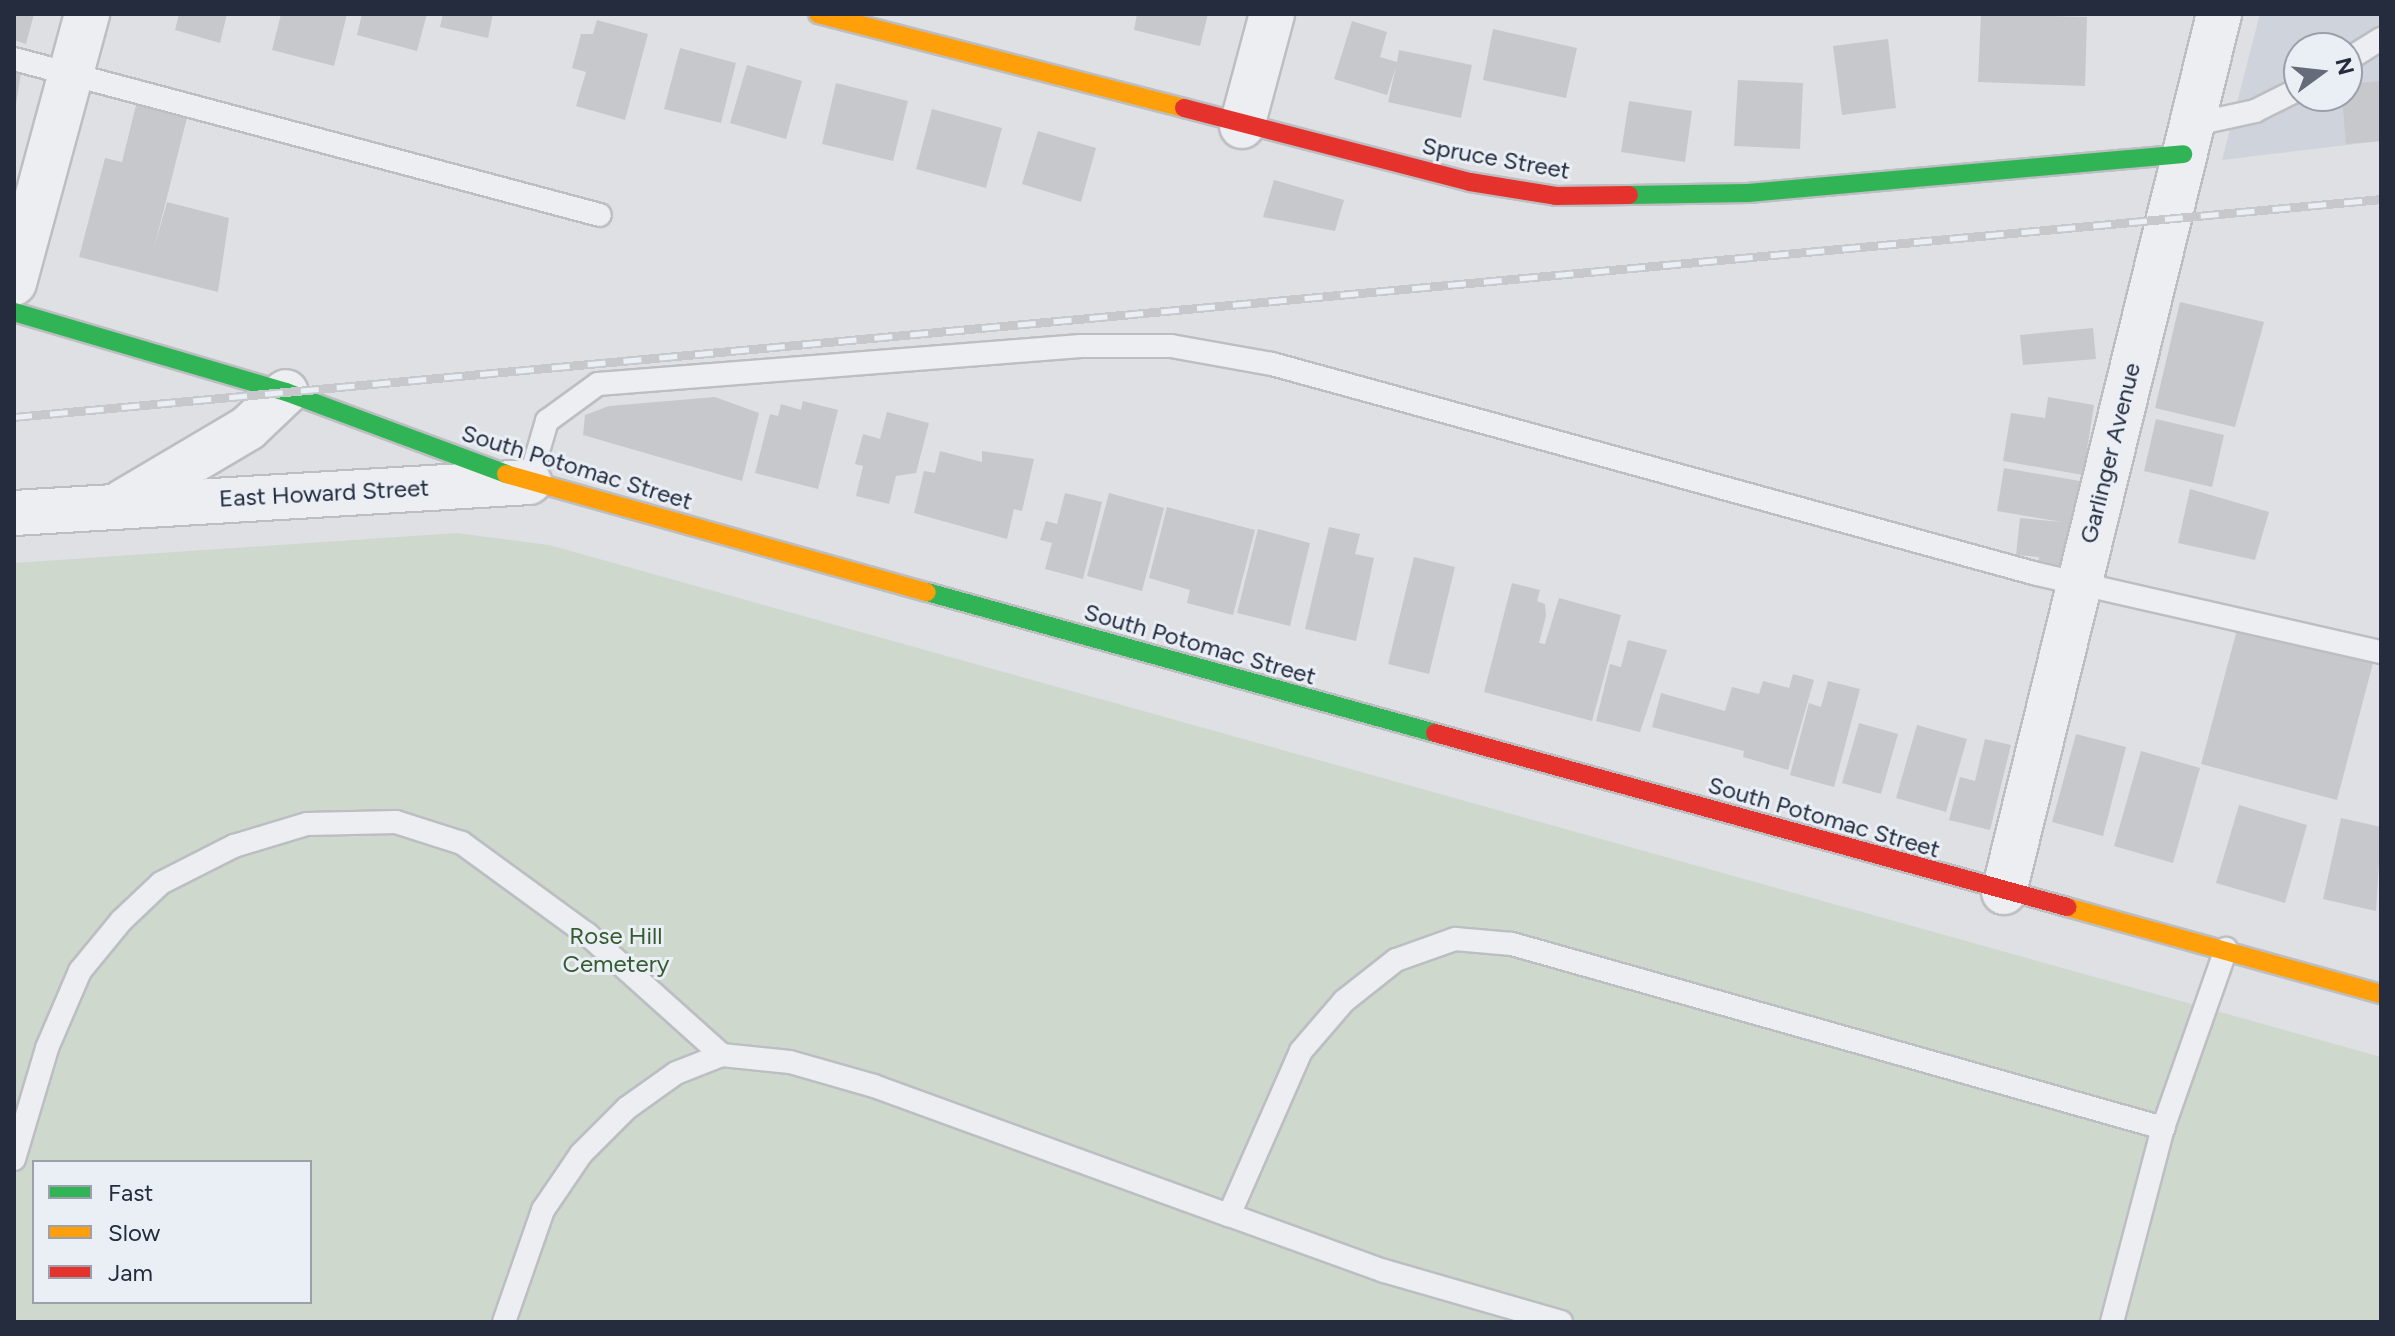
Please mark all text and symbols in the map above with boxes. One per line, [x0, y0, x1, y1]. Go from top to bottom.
north arrow [2283, 32, 2363, 112]
text: N [2329, 54, 2360, 78]
street label: Spruce Street [1420, 131, 1572, 185]
street label: Garlinger Avenue [2074, 360, 2146, 546]
street label: South Potomac Street [458, 418, 696, 516]
street label: East Howard Street [218, 473, 430, 513]
street label: South Potomac Street [1081, 597, 1319, 691]
street label: South Potomac Street [1705, 770, 1943, 864]
park label: Rose Hill Cemetery [563, 922, 669, 978]
legend [32, 1160, 312, 1304]
text: Fast [108, 1178, 153, 1207]
text: Slow [108, 1218, 160, 1247]
text: Jam [108, 1258, 153, 1287]

